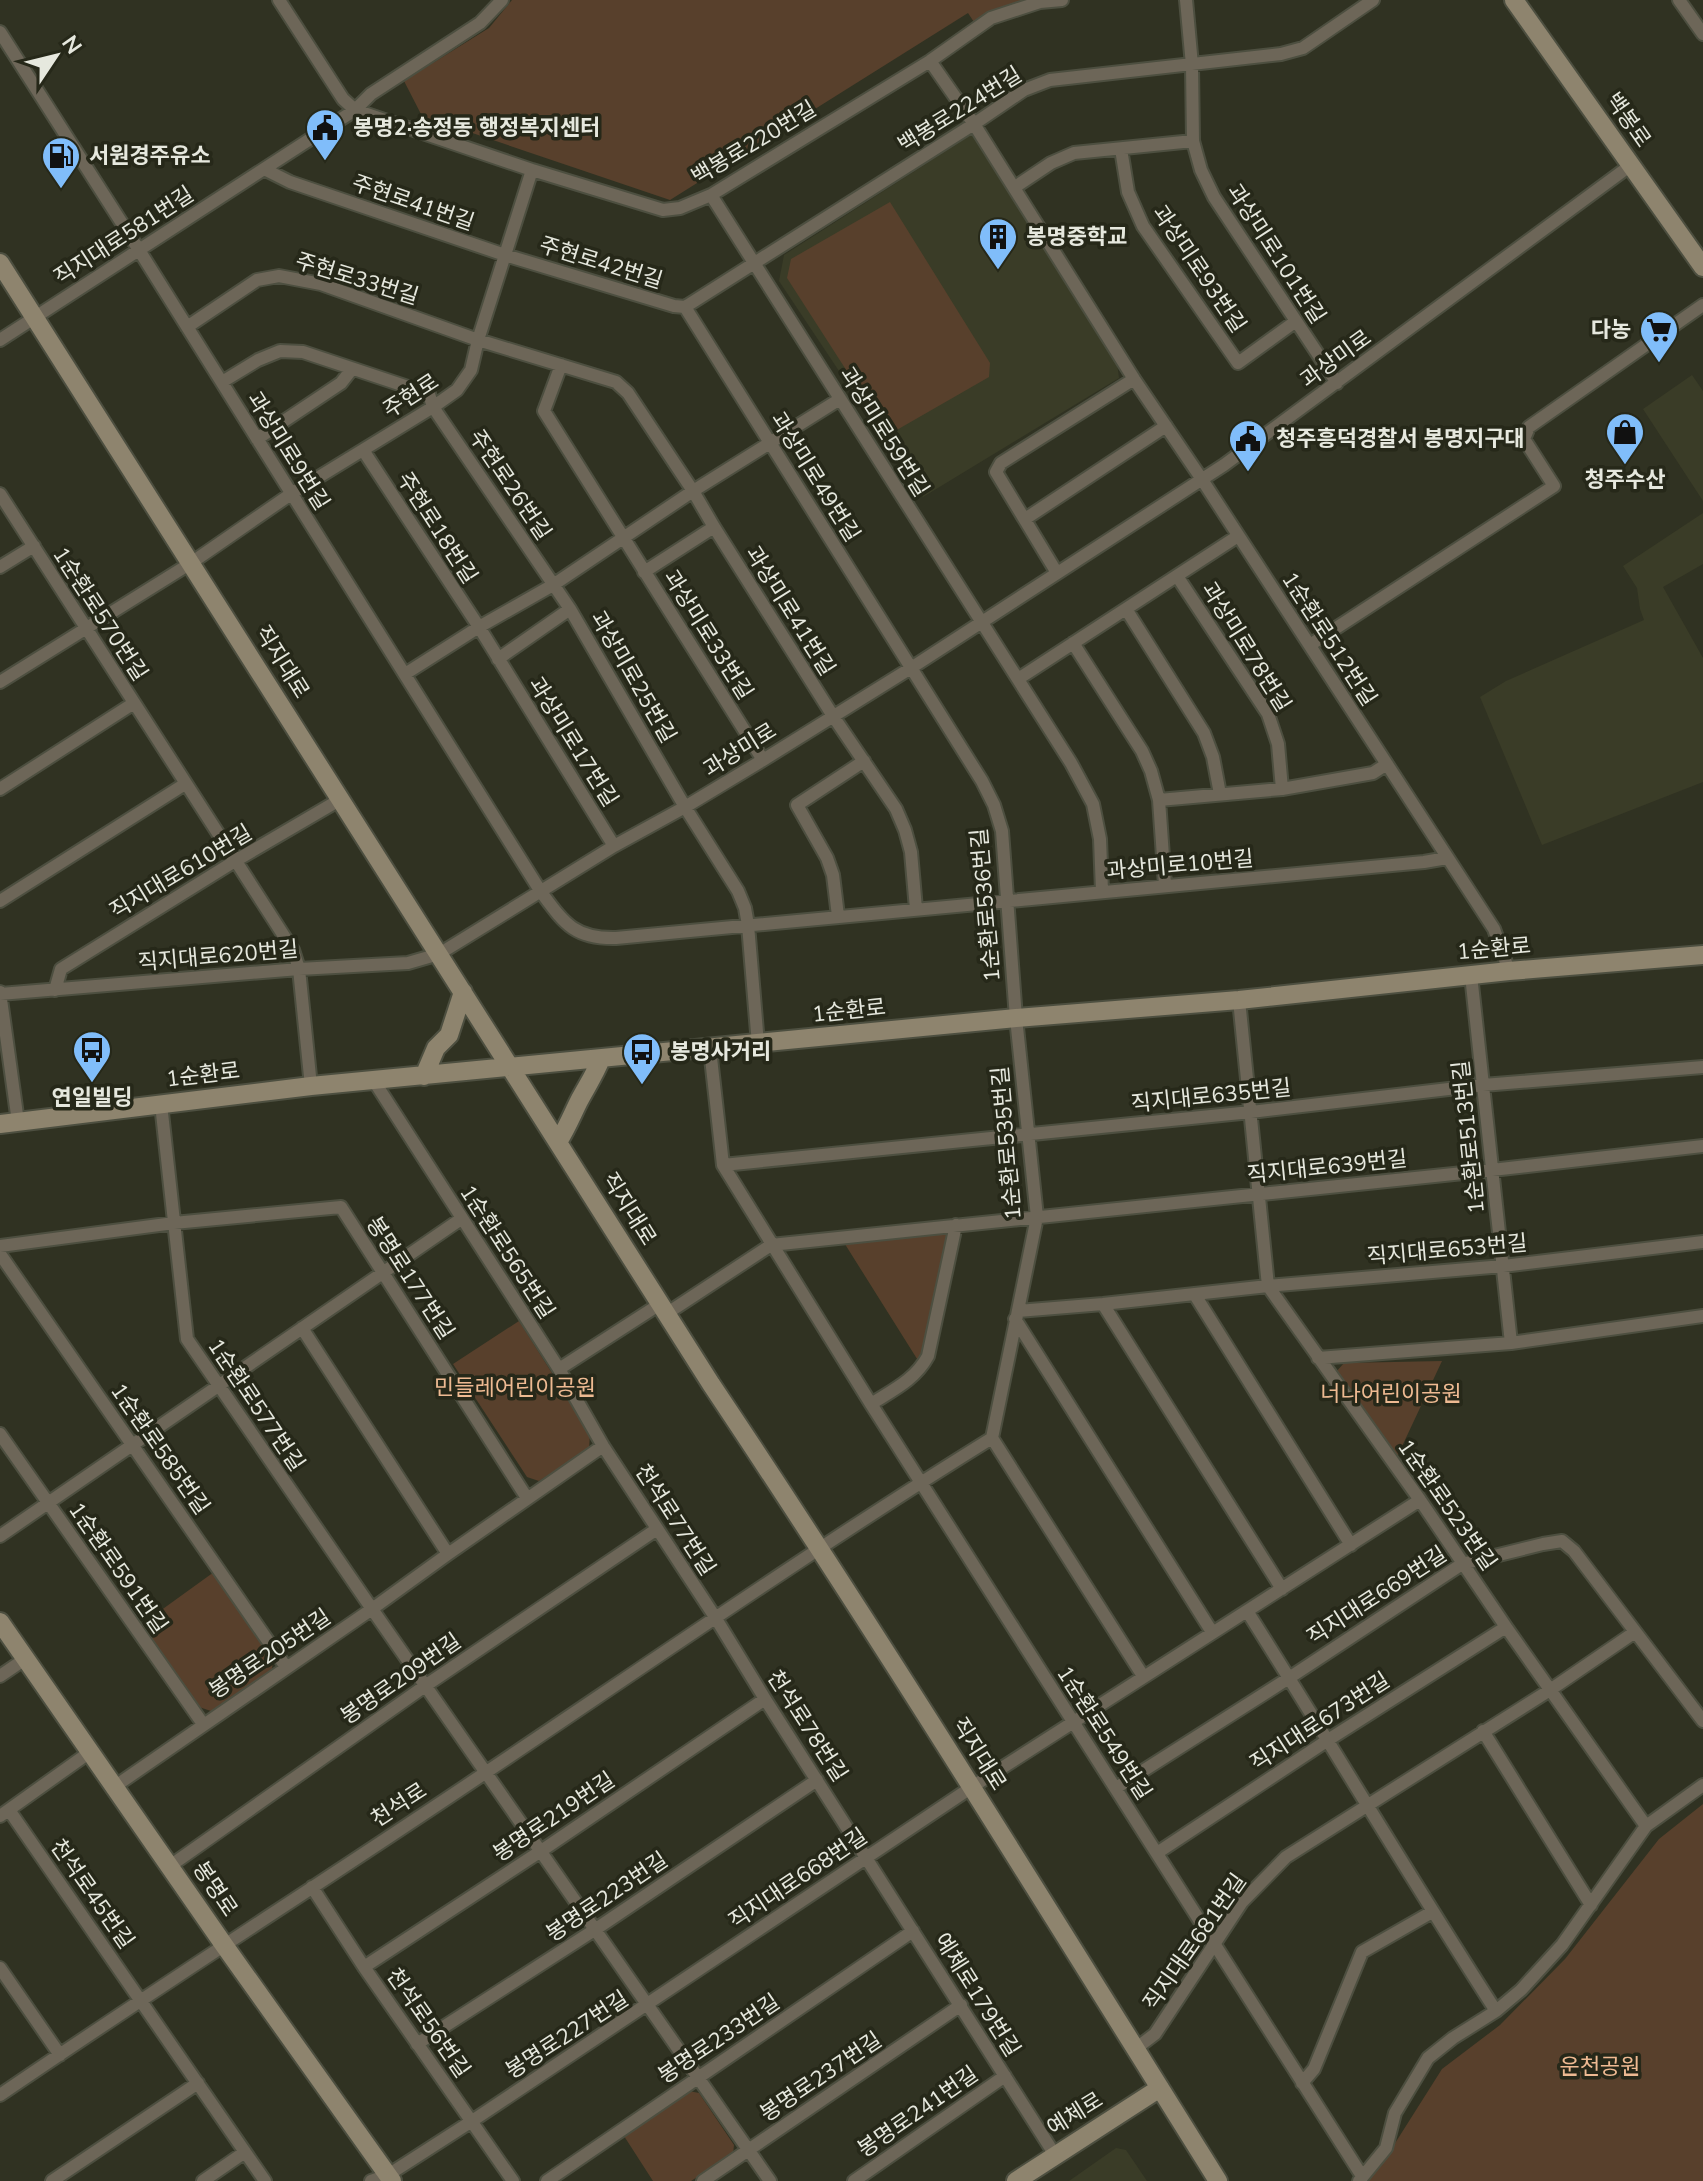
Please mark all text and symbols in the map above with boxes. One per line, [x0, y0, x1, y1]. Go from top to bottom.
north arrow [16, 16, 96, 96]
text: N [55, 30, 89, 60]
street label: 백봉로224번길 [892, 60, 1028, 160]
street label: 백봉로 [1598, 87, 1658, 153]
street label: 백봉로220번길 [686, 94, 822, 192]
public building icon: 봉명2·송정동 행정복지센터 [304, 107, 346, 162]
place label: 봉명2·송정동 행정복지센터 [353, 113, 600, 143]
fuel station icon: 서원경주유소 [40, 135, 82, 190]
place label: 서원경주유소 [89, 141, 210, 171]
street label: 주현로41번길 [348, 168, 478, 238]
street label: 과상미로101번길 [1220, 178, 1332, 330]
street label: 직지대로581번길 [48, 180, 200, 292]
street label: 과상미로93번길 [1145, 199, 1253, 339]
building icon: 봉명중학교 [977, 216, 1019, 271]
place label: 봉명중학교 [1026, 222, 1127, 252]
street label: 주현로42번길 [536, 230, 666, 296]
street label: 주현로33번길 [292, 246, 422, 312]
supermarket icon: 다농 [1638, 309, 1680, 364]
place label: 다농 [1591, 315, 1631, 345]
street label: 과상미로 [1294, 323, 1378, 395]
street label: 과상미로59번길 [832, 361, 936, 503]
street label: 주현로 [377, 367, 445, 425]
street label: 과상미로9번길 [240, 386, 336, 516]
street label: 과상미로49번길 [763, 406, 867, 548]
shop icon: 청주수산 [1604, 411, 1646, 466]
public building icon: 청주흥덕경찰서 봉명지구대 [1227, 418, 1269, 473]
street label: 주현로26번길 [462, 424, 558, 546]
place label: 청주흥덕경찰서 봉명지구대 [1276, 424, 1525, 454]
place label: 청주수산 [1585, 465, 1665, 495]
street label: 주현로18번길 [390, 466, 484, 590]
street label: 과상미로41번길 [738, 540, 842, 682]
street label: 1순환로570번길 [45, 541, 155, 687]
street label: 과상미로33번길 [656, 564, 760, 706]
street label: 1순환로512번길 [1274, 566, 1384, 712]
street label: 과상미로78번길 [1194, 576, 1298, 718]
street label: 과상미로25번길 [583, 605, 683, 749]
street label: 직지대로 [248, 620, 316, 704]
street label: 과상미로17번길 [521, 671, 625, 813]
street label: 과상미로 [698, 716, 782, 784]
street label: 직지대로610번길 [104, 818, 258, 926]
street label: 1순환로536번길 [964, 827, 1008, 983]
street label: 과상미로10번길 [1105, 844, 1255, 886]
street label: 1순환로 [1456, 931, 1532, 967]
street label: 직지대로620번길 [136, 934, 300, 978]
street label: 1순환로 [811, 992, 887, 1030]
bus stop icon: 연일빌딩 [71, 1029, 113, 1084]
bus stop icon: 봉명사거리 [621, 1031, 663, 1086]
place label: 봉명사거리 [670, 1037, 771, 1067]
street label: 1순환로 [164, 1056, 242, 1094]
street label: 1순환로513번길 [1446, 1059, 1492, 1215]
street label: 1순환로535번길 [985, 1065, 1029, 1221]
street label: 직지대로635번길 [1129, 1073, 1293, 1119]
place label: 연일빌딩 [52, 1083, 132, 1113]
street label: 직지대로639번길 [1245, 1144, 1409, 1190]
street label: 직지대로 [595, 1167, 663, 1251]
street label: 1순환로565번길 [452, 1179, 562, 1325]
street label: 봉명로177번길 [359, 1211, 461, 1345]
street label: 직지대로653번길 [1365, 1228, 1529, 1272]
street label: 1순환로577번길 [201, 1333, 311, 1477]
park label: 민들레어린이공원 [434, 1373, 596, 1403]
street label: 1순환로585번길 [104, 1377, 216, 1521]
park label: 너나어린이공원 [1320, 1379, 1462, 1409]
street label: 1순환로523번길 [1391, 1433, 1503, 1577]
street label: 천석로77번길 [628, 1458, 722, 1582]
street label: 1순환로591번길 [62, 1496, 174, 1640]
street label: 직지대로669번길 [1301, 1540, 1453, 1652]
street label: 봉명로205번길 [203, 1602, 337, 1706]
street label: 봉명로209번길 [335, 1626, 467, 1732]
street label: 1순환로549번길 [1049, 1660, 1159, 1806]
street label: 천석로78번길 [760, 1664, 854, 1788]
street label: 직지대로673번길 [1244, 1666, 1396, 1778]
street label: 직지대로 [945, 1712, 1013, 1796]
street label: 봉명로219번길 [487, 1765, 621, 1869]
street label: 천석로 [365, 1776, 433, 1834]
street label: 직지대로668번길 [723, 1822, 873, 1936]
street label: 천석로45번길 [43, 1833, 141, 1955]
street label: 봉명로223번길 [540, 1845, 674, 1949]
street label: 봉명로 [186, 1855, 244, 1923]
street label: 직지대로681번길 [1137, 1867, 1253, 2017]
street label: 예체로179번길 [927, 1927, 1027, 2063]
street label: 천석로56번길 [379, 1962, 477, 2084]
street label: 봉명로227번길 [500, 1984, 634, 2086]
street label: 봉명로233번길 [652, 1987, 786, 2091]
street label: 봉명로237번길 [754, 2025, 888, 2129]
park label: 운천공원 [1560, 2052, 1640, 2082]
street label: 봉명로241번길 [852, 2059, 984, 2165]
street label: 예체로 [1041, 2085, 1109, 2143]

